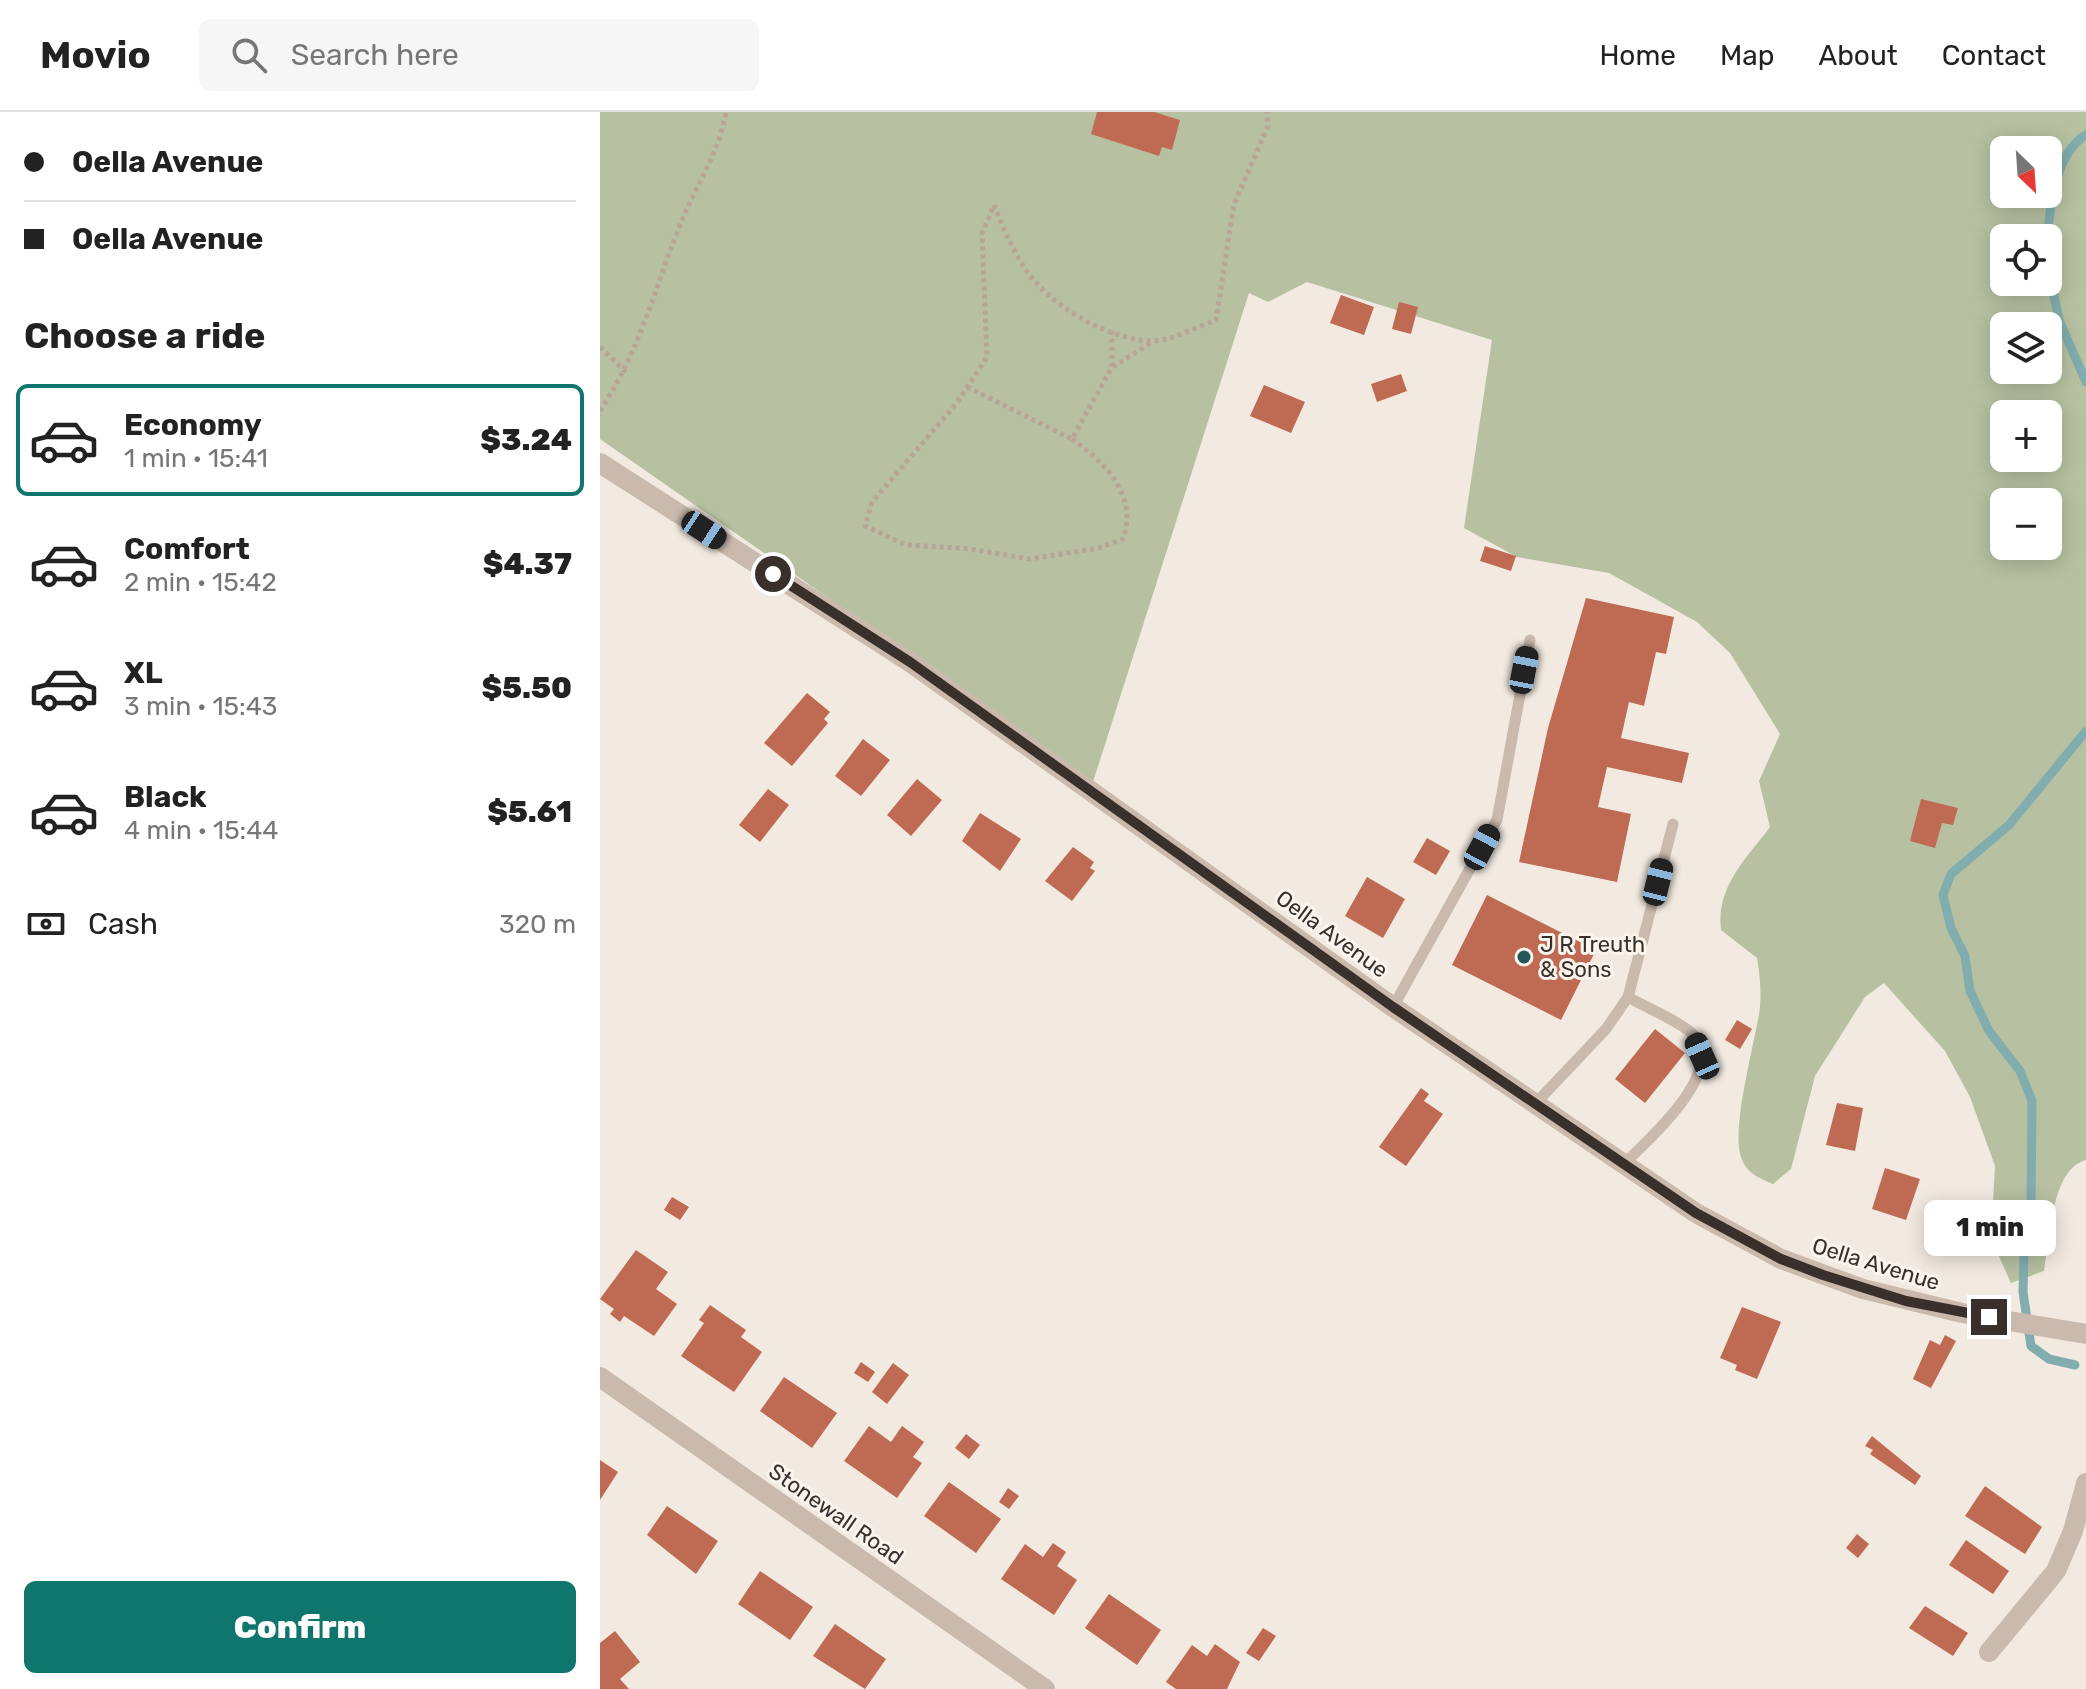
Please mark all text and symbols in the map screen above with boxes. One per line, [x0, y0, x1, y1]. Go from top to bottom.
search box [199, 19, 759, 91]
text: Movio [40, 32, 151, 78]
icon: search [227, 33, 271, 77]
text: Search here [291, 37, 459, 73]
text: Home [1599, 39, 1676, 72]
text: Map [1720, 39, 1774, 72]
text: About [1818, 39, 1898, 72]
text: Contact [1942, 39, 2046, 72]
north arrow [1990, 136, 2062, 208]
map controls [1990, 136, 2062, 560]
text: Oella Avenue [72, 144, 263, 180]
text: Oella Avenue [72, 221, 263, 257]
button: locate [1990, 224, 2062, 296]
button: layers [1990, 312, 2062, 384]
text: Choose a ride [24, 314, 265, 357]
button: + [1990, 400, 2062, 472]
icon: car [28, 404, 100, 476]
text: Economy [124, 407, 262, 443]
text: $3.24 [480, 422, 572, 458]
text: 1 min · 15:41 [124, 443, 268, 474]
button: − [1990, 488, 2062, 560]
car [677, 507, 731, 553]
icon: car [28, 528, 100, 600]
text: Comfort [124, 531, 250, 567]
text: $4.37 [483, 546, 572, 582]
route start [755, 556, 791, 592]
text: 2 min · 15:42 [124, 567, 277, 598]
car [1508, 644, 1540, 696]
icon: car [28, 652, 100, 724]
text: XL [124, 655, 163, 691]
text: $5.50 [481, 670, 572, 706]
text: 3 min · 15:43 [124, 691, 277, 722]
icon: car [28, 776, 100, 848]
text: Black [124, 779, 207, 815]
text: $5.61 [487, 794, 572, 830]
text: 4 min · 15:44 [124, 815, 279, 846]
car [1460, 820, 1504, 874]
car [1641, 856, 1675, 908]
street label: Oella Avenue [1271, 884, 1393, 984]
icon: cash [24, 902, 68, 946]
text: Cash [88, 906, 158, 942]
text: 320 m [499, 909, 576, 940]
place label: J R Treuth & Sons [1540, 931, 1645, 983]
marker: J R Treuth & Sons [1515, 948, 1533, 966]
car [1681, 1029, 1723, 1083]
callout: 1 min [1923, 1201, 2055, 1257]
text: 1 min [1956, 1212, 2024, 1243]
street label: Oella Avenue [1809, 1232, 1943, 1296]
route end [1971, 1299, 2007, 1335]
street label: Stonewall Road [764, 1458, 908, 1570]
button: Confirm [24, 1581, 576, 1673]

